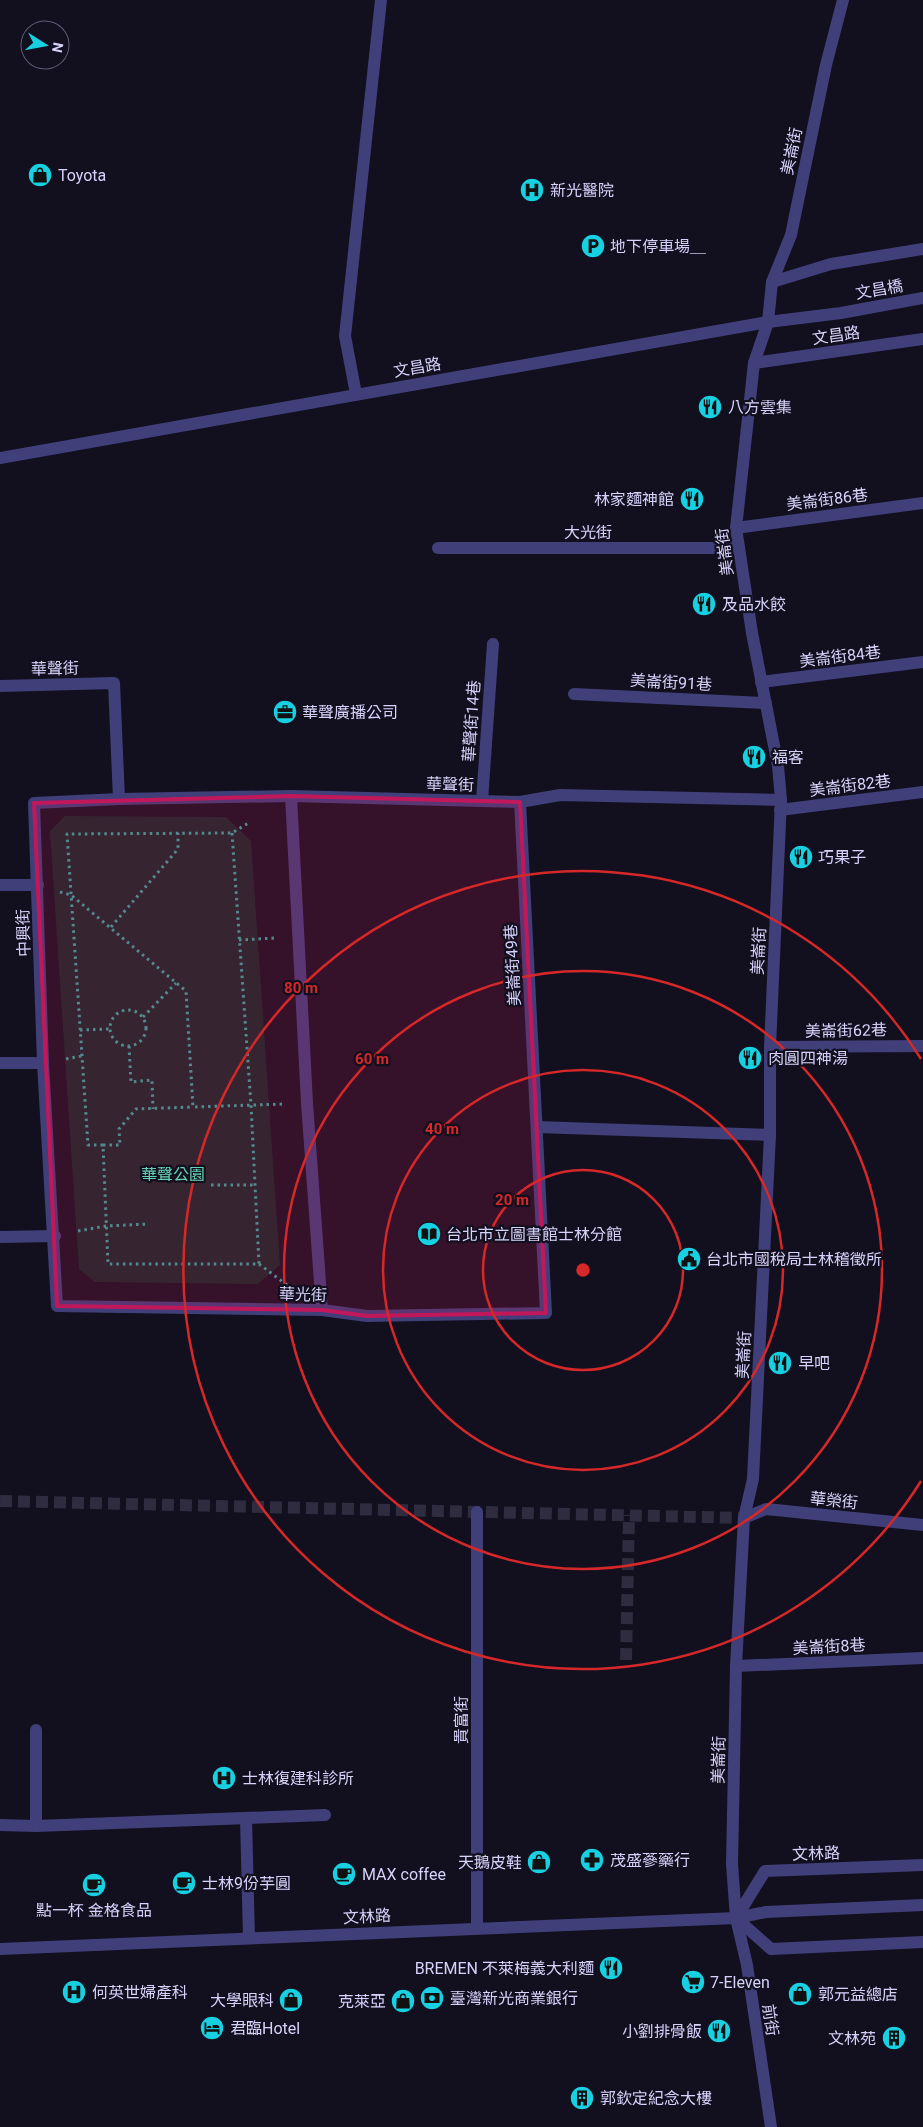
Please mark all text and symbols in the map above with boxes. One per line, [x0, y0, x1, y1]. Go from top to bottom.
north arrow [20, 20, 70, 70]
text: N [49, 41, 67, 54]
street label: 美崙街 [777, 126, 806, 177]
shop icon: Toyota [27, 162, 53, 188]
place label: Toyota [58, 166, 106, 185]
hospital icon: 新光醫院 [519, 177, 545, 203]
place label: 新光醫院 [550, 181, 614, 200]
parking icon: 地下停車場＿ [580, 233, 606, 259]
place label: 地下停車場＿ [610, 237, 706, 256]
street label: 文昌橋 [854, 276, 904, 303]
street label: 文昌路 [811, 323, 861, 348]
street label: 文昌路 [392, 354, 442, 381]
restaurant icon: 八方雲集 [697, 394, 723, 420]
place label: 八方雲集 [728, 398, 792, 417]
street label: 美崙街86巷 [785, 485, 869, 514]
restaurant icon: 林家麵神館 [679, 486, 705, 512]
place label: 林家麵神館 [594, 490, 674, 509]
street label: 大光街 [564, 523, 612, 542]
street label: 美崙街 [712, 527, 737, 577]
restaurant icon: 及品水餃 [691, 591, 717, 617]
place label: 及品水餃 [722, 595, 786, 614]
street label: 美崙街84巷 [798, 642, 882, 671]
street label: 華聲街 [31, 659, 79, 678]
street label: 美崙街91巷 [630, 671, 712, 694]
street label: 華聲街14巷 [459, 679, 484, 763]
office icon: 華聲廣播公司 [272, 699, 298, 725]
place label: 華聲廣播公司 [302, 703, 398, 722]
restaurant icon: 福客 [741, 744, 767, 770]
place label: 福客 [772, 748, 804, 767]
street label: 美崙街82巷 [808, 771, 892, 800]
street label: 華聲街 [426, 775, 474, 794]
restaurant icon: 巧果子 [788, 844, 814, 870]
place label: 巧果子 [818, 848, 866, 867]
street label: 中興街 [13, 909, 34, 957]
street label: 美崙街49巷 [501, 924, 524, 1006]
street label: 美崙街 [748, 927, 769, 975]
text: 80 m [284, 979, 318, 997]
street label: 美崙街62巷 [805, 1020, 887, 1041]
restaurant icon: 肉圓四神湯 [737, 1045, 763, 1071]
place label: 肉圓四神湯 [768, 1049, 848, 1068]
text: 60 m [355, 1050, 389, 1068]
text: 40 m [425, 1120, 459, 1138]
park label: 華聲公園 [141, 1165, 205, 1184]
text: 20 m [495, 1191, 529, 1209]
library icon: 台北市立圖書館士林分館 [416, 1221, 442, 1247]
place label: 台北市立圖書館士林分館 [446, 1225, 622, 1244]
public building icon: 台北市國稅局士林稽徵所 [676, 1246, 702, 1272]
place label: 台北市國稅局士林稽徵所 [706, 1250, 882, 1269]
centre of rings [574, 1261, 592, 1279]
street label: 華光街 [279, 1284, 327, 1305]
street label: 美崙街 [733, 1331, 754, 1379]
restaurant icon: 早吧 [767, 1350, 793, 1376]
place label: 早吧 [798, 1354, 830, 1373]
street label: 華榮街 [809, 1489, 859, 1512]
street label: 美崙街8巷 [792, 1635, 866, 1658]
street label: 貴富街 [452, 1696, 471, 1744]
street label: 美崙街 [709, 1736, 728, 1784]
hospital icon: 士林復建科診所 [211, 1765, 237, 1791]
place label: 士林復建科診所 [242, 1769, 354, 1788]
street label: 文林路 [792, 1843, 840, 1864]
pharmacy icon: 茂盛蔘藥行 [579, 1847, 605, 1873]
shop icon: 天鵝皮鞋 [526, 1849, 552, 1875]
place label: 茂盛蔘藥行 [610, 1851, 690, 1870]
place label: 天鵝皮鞋 [458, 1853, 522, 1872]
cafe icon: MAX coffee [331, 1861, 357, 1887]
place label: MAX coffee [362, 1865, 446, 1884]
cafe icon: 士林9份芋圓 [171, 1870, 197, 1896]
cafe icon: 點一杯 金格食品 [81, 1872, 107, 1898]
place label: 士林9份芋圓 [202, 1874, 291, 1893]
place label: 點一杯 金格食品 [36, 1901, 152, 1920]
street label: 文林路 [343, 1906, 391, 1927]
restaurant icon: BREMEN 不萊梅義大利麵 [598, 1955, 624, 1981]
place label: BREMEN 不萊梅義大利麵 [415, 1959, 594, 1978]
supermarket icon: 7-Eleven [680, 1969, 706, 1995]
place label: 7-Eleven [710, 1973, 770, 1992]
hospital icon: 何英世婦產科 [61, 1979, 87, 2005]
shop icon: 郭元益總店 [787, 1981, 813, 2007]
place label: 何英世婦產科 [92, 1983, 188, 2002]
bank icon: 臺灣新光商業銀行 [419, 1985, 445, 2011]
place label: 郭元益總店 [818, 1985, 898, 2004]
shop icon: 大學眼科 [278, 1987, 304, 2013]
shop icon: 克萊亞 [390, 1988, 416, 2014]
place label: 臺灣新光商業銀行 [450, 1989, 578, 2008]
place label: 大學眼科 [210, 1991, 274, 2010]
place label: 克萊亞 [338, 1992, 386, 2011]
street label: 前街 [759, 2003, 782, 2037]
hotel icon: 君臨Hotel [199, 2015, 225, 2041]
restaurant icon: 小劉排骨飯 [706, 2018, 732, 2044]
place label: 君臨Hotel [230, 2019, 300, 2038]
place label: 小劉排骨飯 [622, 2022, 702, 2041]
building icon: 文林苑 [881, 2025, 907, 2051]
place label: 文林苑 [828, 2029, 876, 2048]
building icon: 郭欽定紀念大樓 [569, 2085, 595, 2111]
place label: 郭欽定紀念大樓 [600, 2089, 712, 2108]

